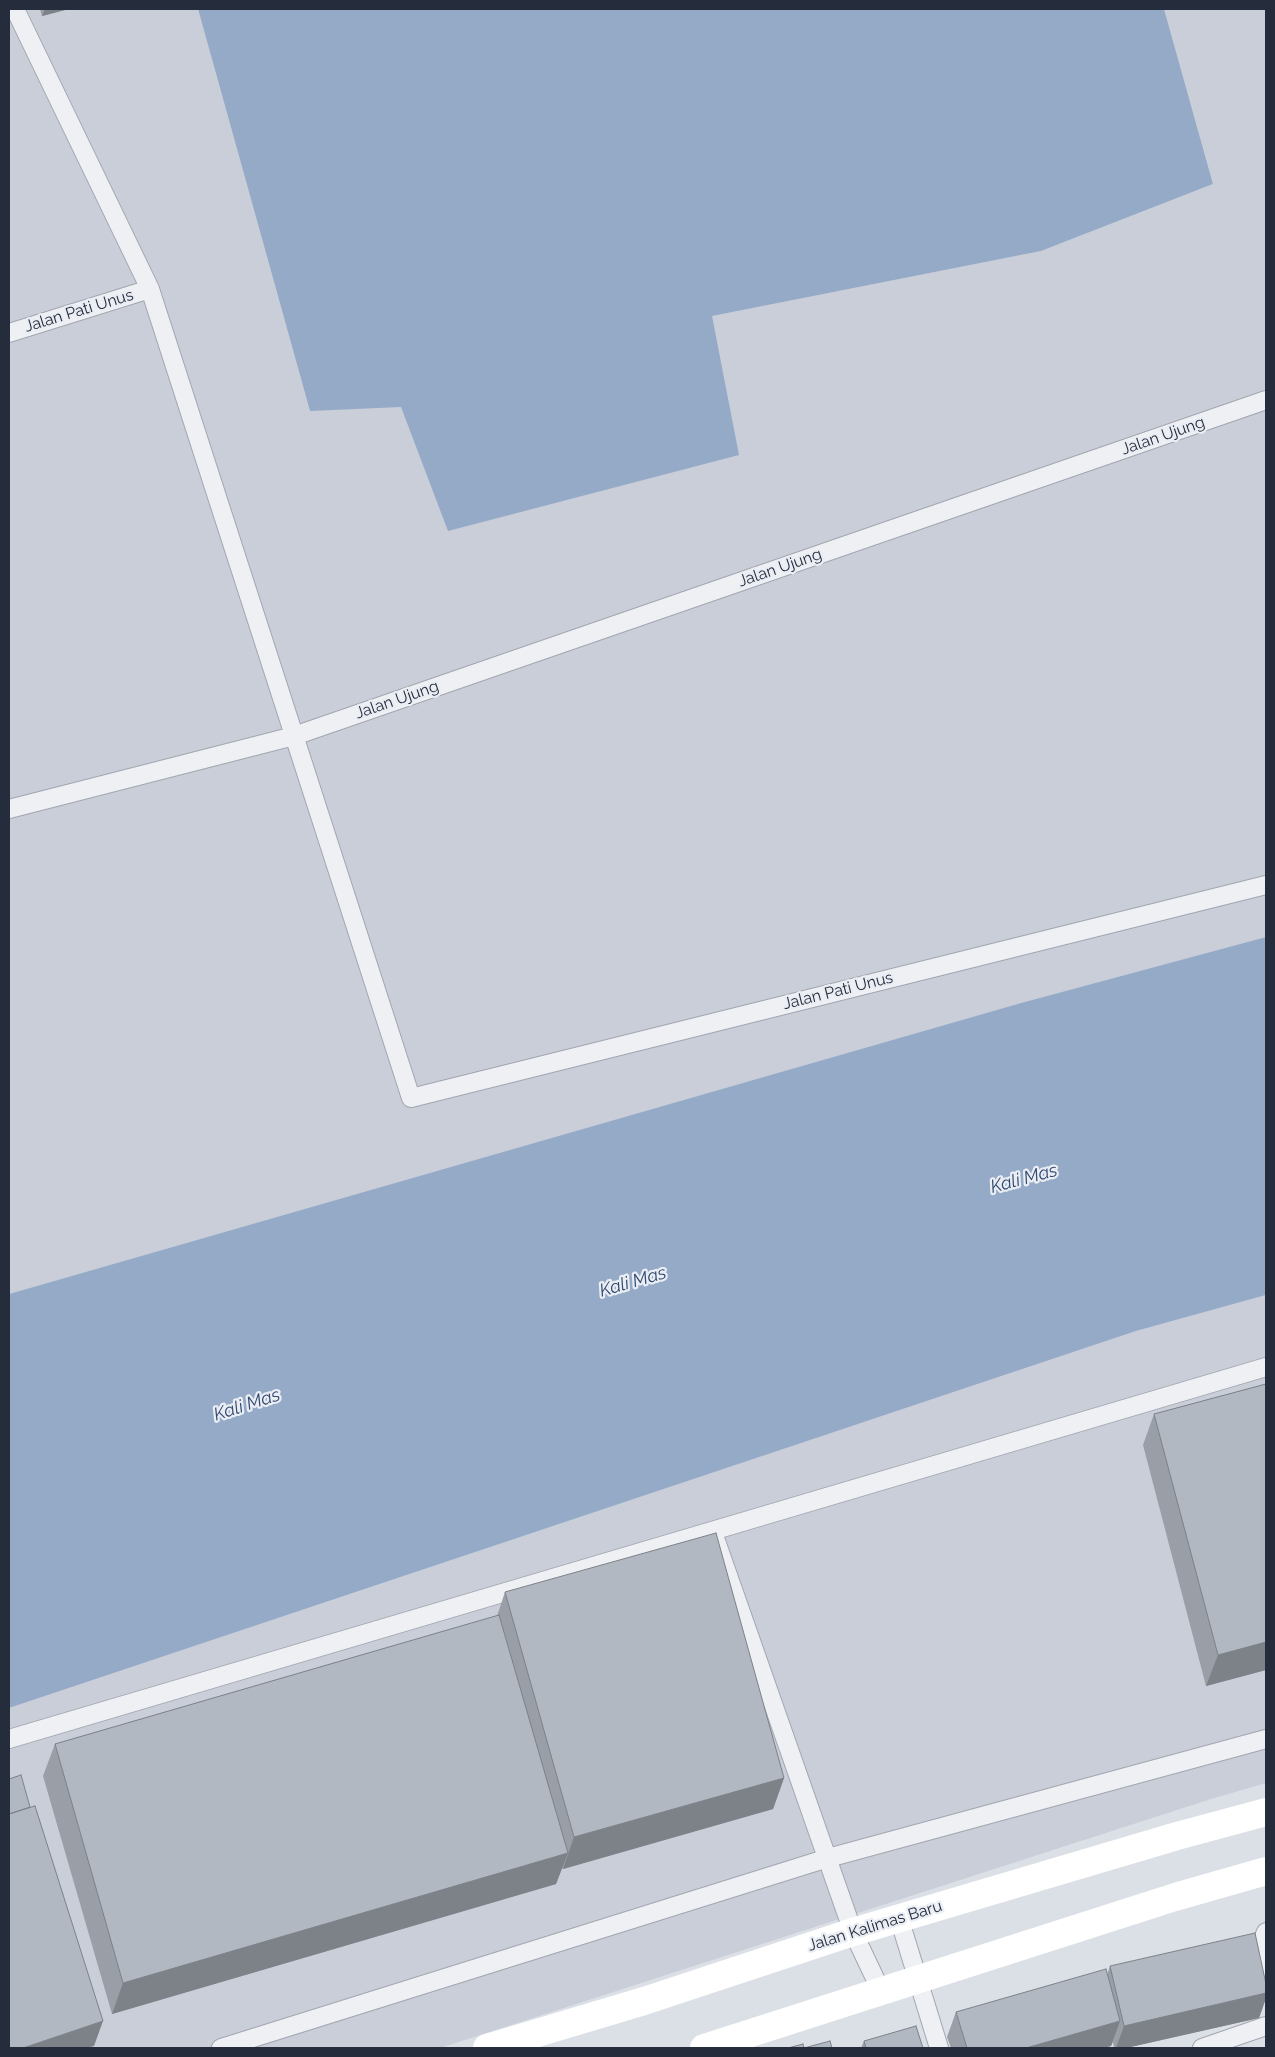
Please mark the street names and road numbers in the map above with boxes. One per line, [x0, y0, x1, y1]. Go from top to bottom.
street label: Jalan Pati Unus [22, 285, 136, 337]
street label: Jalan Ujung [1119, 413, 1207, 459]
street label: Jalan Ujung [736, 545, 824, 591]
street label: Jalan Ujung [353, 677, 441, 723]
street label: Jalan Pati Unus [781, 968, 895, 1014]
street label: Jalan Kalimas Baru [806, 1896, 944, 1956]

